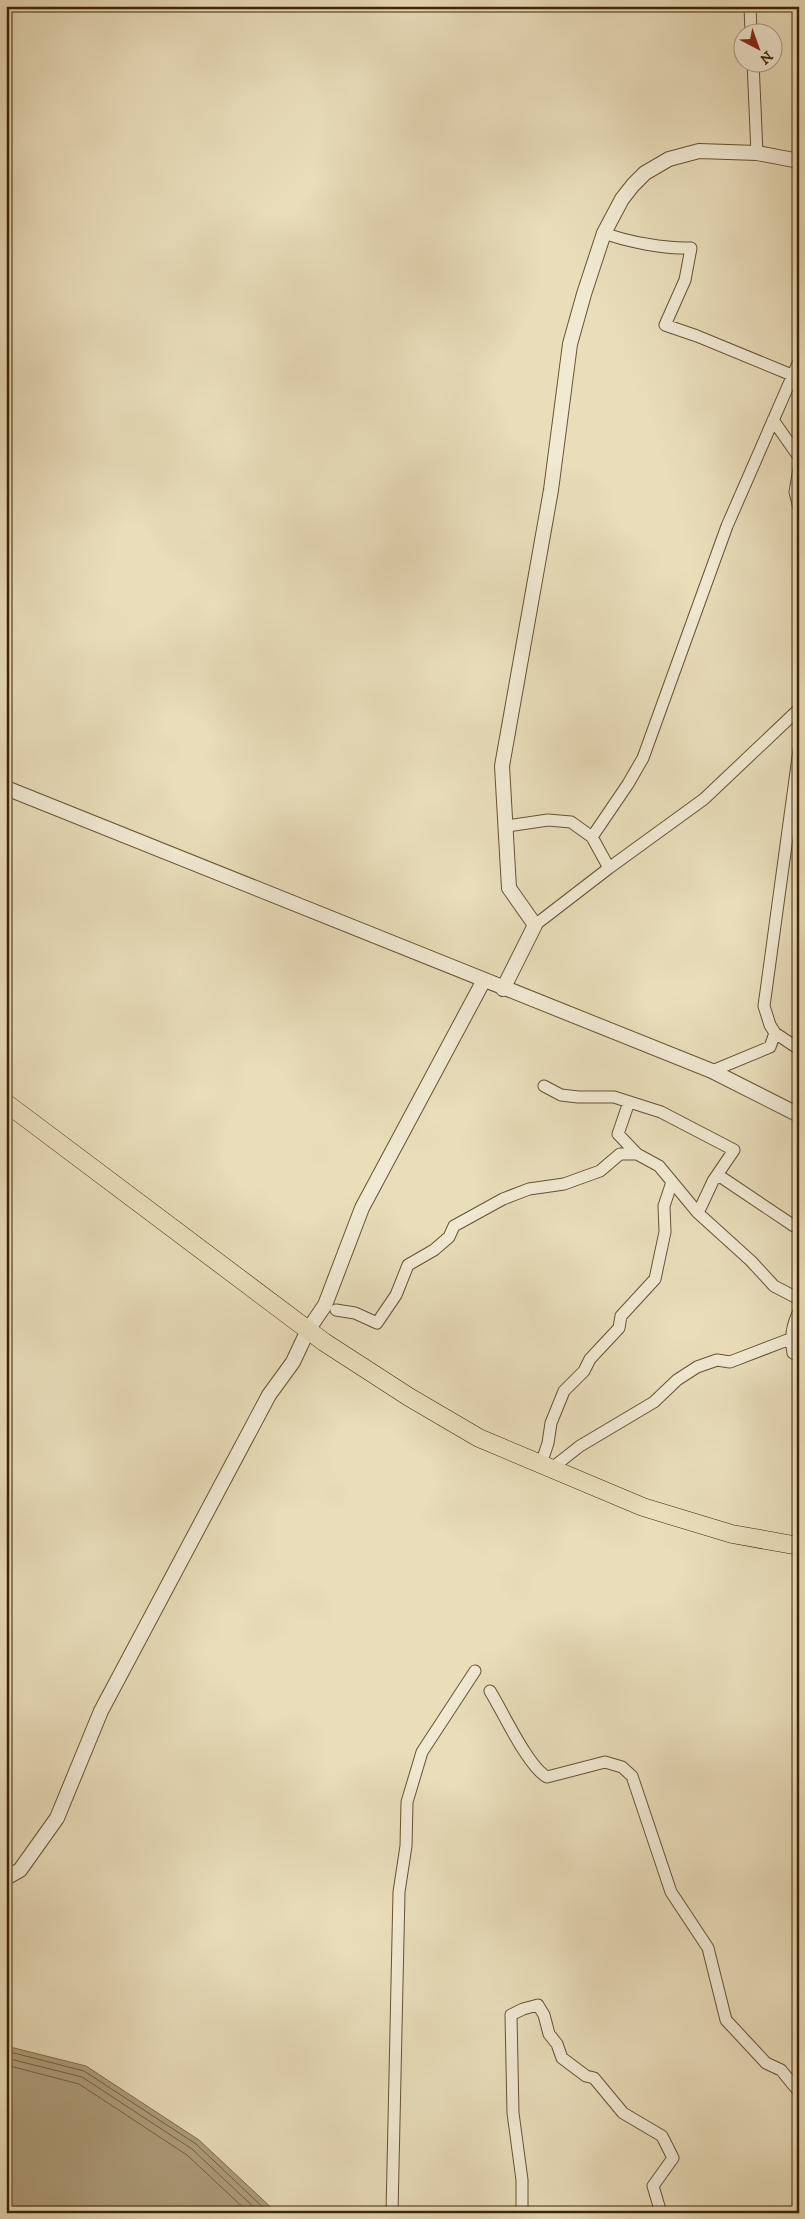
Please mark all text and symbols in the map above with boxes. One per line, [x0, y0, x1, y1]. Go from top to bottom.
north arrow [732, 22, 782, 72]
text: N [755, 46, 776, 68]

